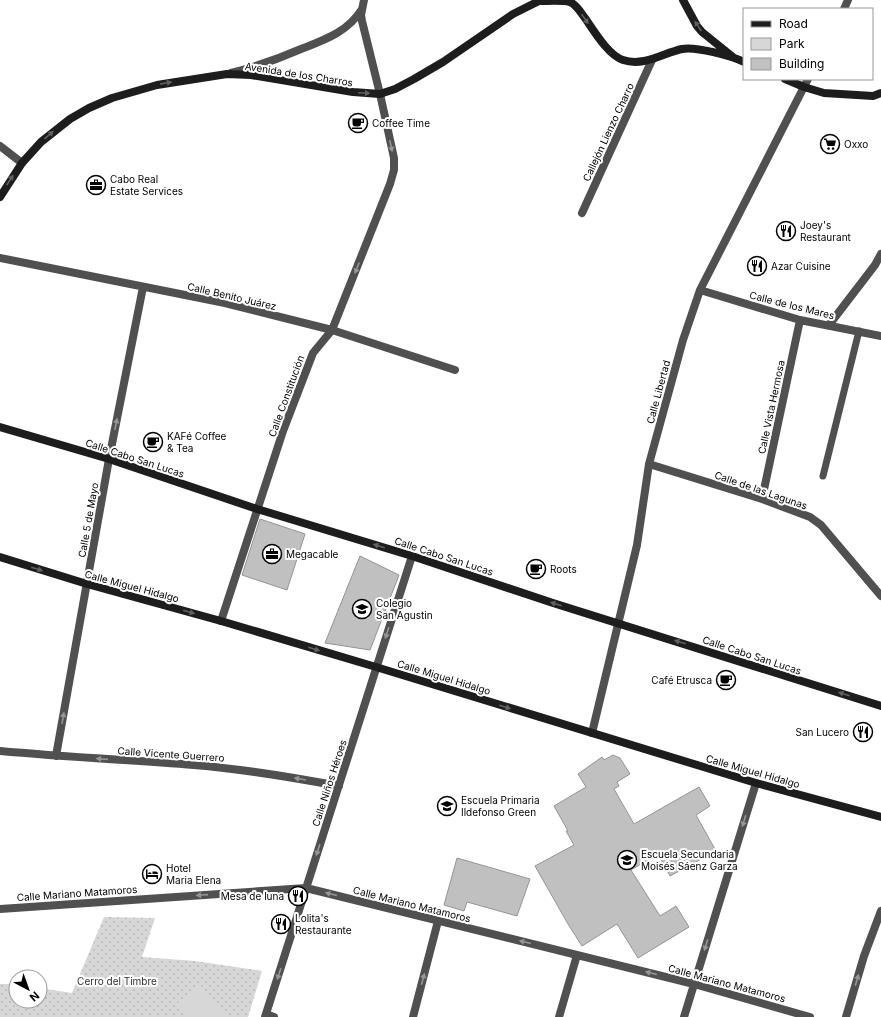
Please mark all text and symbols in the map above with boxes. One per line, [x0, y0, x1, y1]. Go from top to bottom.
legend [743, 8, 873, 80]
one-way arrow [581, 14, 589, 24]
text: Road [779, 16, 808, 31]
one-way arrow [694, 21, 702, 31]
text: Park [779, 36, 805, 51]
text: Building [779, 56, 824, 71]
street label: Avenida de los Charros [244, 60, 354, 88]
one-way arrow [160, 80, 172, 86]
street label: Callejón Lienzo Charro [580, 81, 636, 183]
one-way arrow [358, 90, 371, 96]
cafe icon: Coffee Time [347, 112, 369, 134]
place label: Coffee Time [372, 117, 430, 129]
one-way arrow [44, 131, 53, 140]
supermarket icon: Oxxo [819, 133, 841, 155]
place label: Oxxo [844, 138, 868, 150]
one-way arrow [389, 140, 395, 152]
place label: Cabo Real Estate Services [110, 173, 183, 197]
one-way arrow [7, 174, 14, 186]
office icon: Cabo Real Estate Services [85, 174, 107, 196]
place label: Joey's Restaurant [800, 219, 852, 243]
restaurant icon: Joey's Restaurant [775, 220, 797, 242]
restaurant icon: Azar Cuisine [746, 255, 768, 277]
place label: Azar Cuisine [771, 260, 831, 272]
one-way arrow [353, 263, 359, 275]
street label: Calle Benito Juárez [186, 280, 278, 312]
street label: Calle de los Mares [748, 289, 836, 321]
street label: Calle Constitución [266, 354, 306, 438]
street label: Calle Libertad [644, 359, 672, 425]
street label: Calle Vista Hermosa [755, 359, 787, 455]
one-way arrow [113, 418, 119, 430]
place label: KAFé Coffee & Tea [167, 430, 227, 454]
cafe icon: KAFé Coffee & Tea [142, 431, 164, 453]
street label: Calle Cabo San Lucas [84, 436, 186, 480]
street label: Calle de las Lagunas [713, 468, 809, 512]
street label: Calle 5 de Mayo [75, 482, 101, 558]
street label: Calle Cabo San Lucas [393, 534, 495, 578]
office icon: Megacable [261, 543, 283, 565]
one-way arrow [373, 543, 385, 549]
place label: Megacable [286, 548, 339, 560]
cafe icon: Roots [525, 558, 547, 580]
place label: Roots [550, 563, 577, 575]
one-way arrow [32, 566, 44, 572]
street label: Calle Miguel Hidalgo [84, 568, 180, 604]
place label: Colegio San Agustin [376, 597, 433, 621]
school or university icon: Colegio San Agustin [351, 598, 373, 620]
one-way arrow [550, 601, 562, 607]
one-way arrow [184, 609, 196, 615]
one-way arrow [384, 627, 390, 639]
street label: Calle Cabo San Lucas [701, 633, 803, 677]
one-way arrow [674, 639, 686, 645]
one-way arrow [308, 646, 320, 652]
street label: Calle Miguel Hidalgo [396, 657, 492, 697]
cafe icon: Café Etrusca [715, 669, 737, 691]
place label: Café Etrusca [651, 674, 712, 686]
one-way arrow [838, 691, 850, 697]
one-way arrow [500, 704, 512, 710]
one-way arrow [60, 712, 66, 724]
restaurant icon: San Lucero [852, 721, 874, 743]
place label: San Lucero [796, 726, 849, 738]
street label: Calle Niños Héroes [309, 738, 349, 828]
street label: Calle Vicente Guerrero [117, 744, 225, 764]
street label: Calle Miguel Hidalgo [705, 752, 801, 790]
one-way arrow [95, 756, 108, 762]
one-way arrow [294, 776, 307, 782]
place label: Escuela Primaria Ildefonso Green [461, 794, 540, 818]
school or university icon: Escuela Primaria Ildefonso Green [436, 795, 458, 817]
one-way arrow [741, 815, 747, 827]
one-way arrow [315, 844, 321, 856]
place label: Escuela Secundaria Moisés Sáenz Garza [641, 848, 738, 872]
school or university icon: Escuela Secundaria Moisés Sáenz Garza [616, 849, 638, 871]
place label: Hotel Maria Elena [166, 862, 221, 886]
hotel icon: Hotel Maria Elena [141, 863, 163, 885]
street label: Calle Mariano Matamoros [16, 883, 138, 903]
street label: Calle Mariano Matamoros [352, 884, 472, 924]
restaurant icon: Mesa de luna [287, 885, 309, 907]
place label: Mesa de luna [221, 890, 284, 902]
one-way arrow [325, 891, 337, 897]
one-way arrow [196, 892, 208, 899]
place label: Lolita's Restaurante [295, 912, 352, 936]
restaurant icon: Lolita's Restaurante [270, 913, 292, 935]
one-way arrow [519, 939, 531, 945]
one-way arrow [703, 939, 709, 951]
street label: Calle Mariano Matamoros [667, 962, 787, 1004]
one-way arrow [276, 968, 282, 980]
north arrow [8, 969, 48, 1009]
one-way arrow [645, 970, 658, 976]
one-way arrow [420, 973, 426, 985]
one-way arrow [854, 973, 860, 985]
park label: Cerro del Timbre [77, 975, 157, 987]
text: N [27, 989, 42, 1005]

